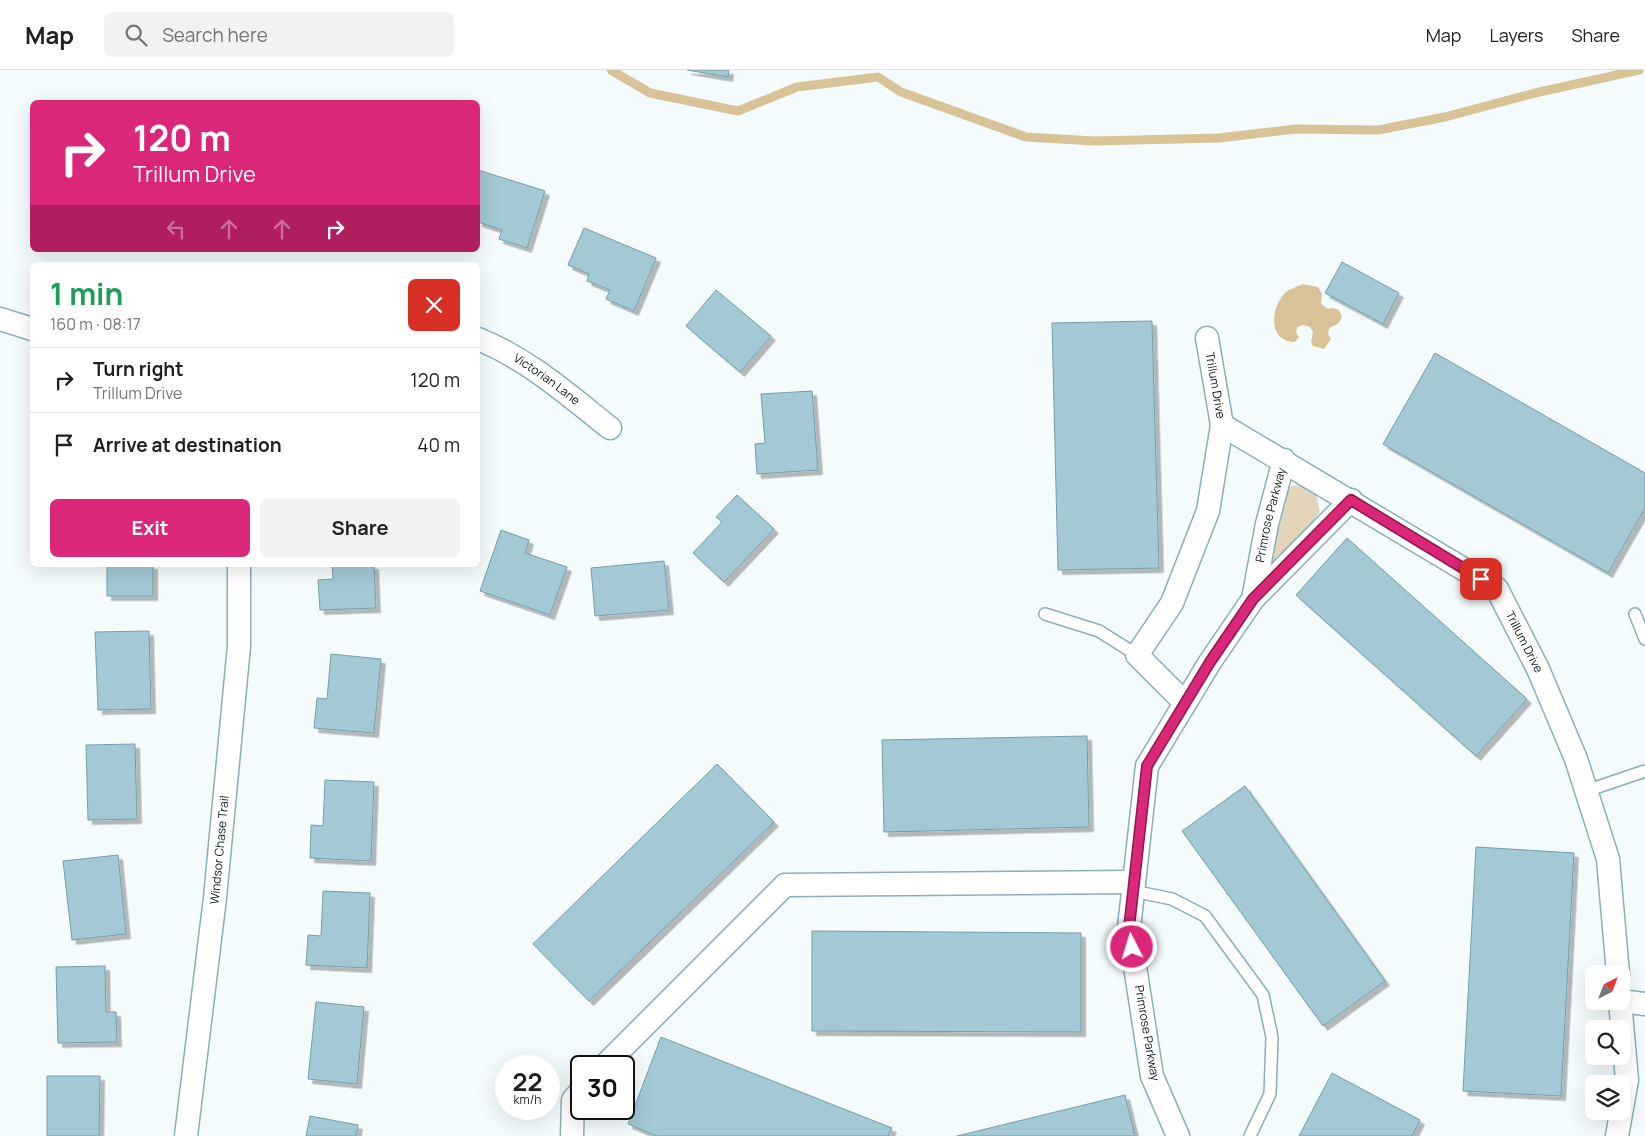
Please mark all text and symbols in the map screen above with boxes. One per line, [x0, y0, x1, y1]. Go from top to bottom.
search box [104, 12, 454, 57]
text: Map [25, 18, 74, 51]
icon: search [122, 21, 150, 49]
text: Search here [162, 22, 268, 48]
text: Map [1426, 23, 1461, 47]
text: Layers [1489, 23, 1543, 47]
text: Share [1571, 23, 1620, 47]
text: 120 m [133, 114, 231, 162]
icon: right [50, 120, 115, 185]
text: Trillum Drive [133, 159, 256, 189]
icon: left [162, 215, 190, 243]
icon: ahead [215, 215, 243, 243]
icon: ahead [268, 215, 296, 243]
icon: right [321, 215, 349, 243]
text: 1 min [50, 273, 123, 314]
button: close [408, 279, 460, 331]
text: 160 m · 08:17 [50, 313, 141, 335]
street label: Victorian Lane [510, 349, 584, 409]
street label: Trillum Drive [1202, 351, 1230, 420]
text: Turn right [93, 356, 183, 382]
icon: right [50, 366, 78, 394]
text: 120 m [410, 367, 460, 393]
text: Trillum Drive [93, 382, 182, 404]
icon: arrive [50, 431, 78, 459]
text: Arrive at destination [93, 432, 282, 458]
text: 40 m [417, 432, 460, 458]
street label: Primrose Parkway [1251, 465, 1290, 564]
button: Exit [50, 499, 250, 557]
button: Share [260, 499, 460, 557]
pin [1460, 558, 1502, 600]
icon: arrive [1467, 565, 1495, 593]
street label: Trillum Drive [1502, 608, 1547, 675]
street label: Windsor Chase Trail [205, 795, 233, 905]
position arrow [1105, 920, 1157, 972]
north arrow [1585, 965, 1630, 1010]
map controls [1585, 965, 1630, 1120]
street label: Primrose Parkway [1131, 984, 1164, 1083]
button: search [1585, 1020, 1630, 1065]
speed limit sign: 30 [570, 1055, 635, 1120]
text: 22 [513, 1064, 542, 1099]
button: layers [1585, 1075, 1630, 1120]
text: km/h [514, 1091, 541, 1108]

